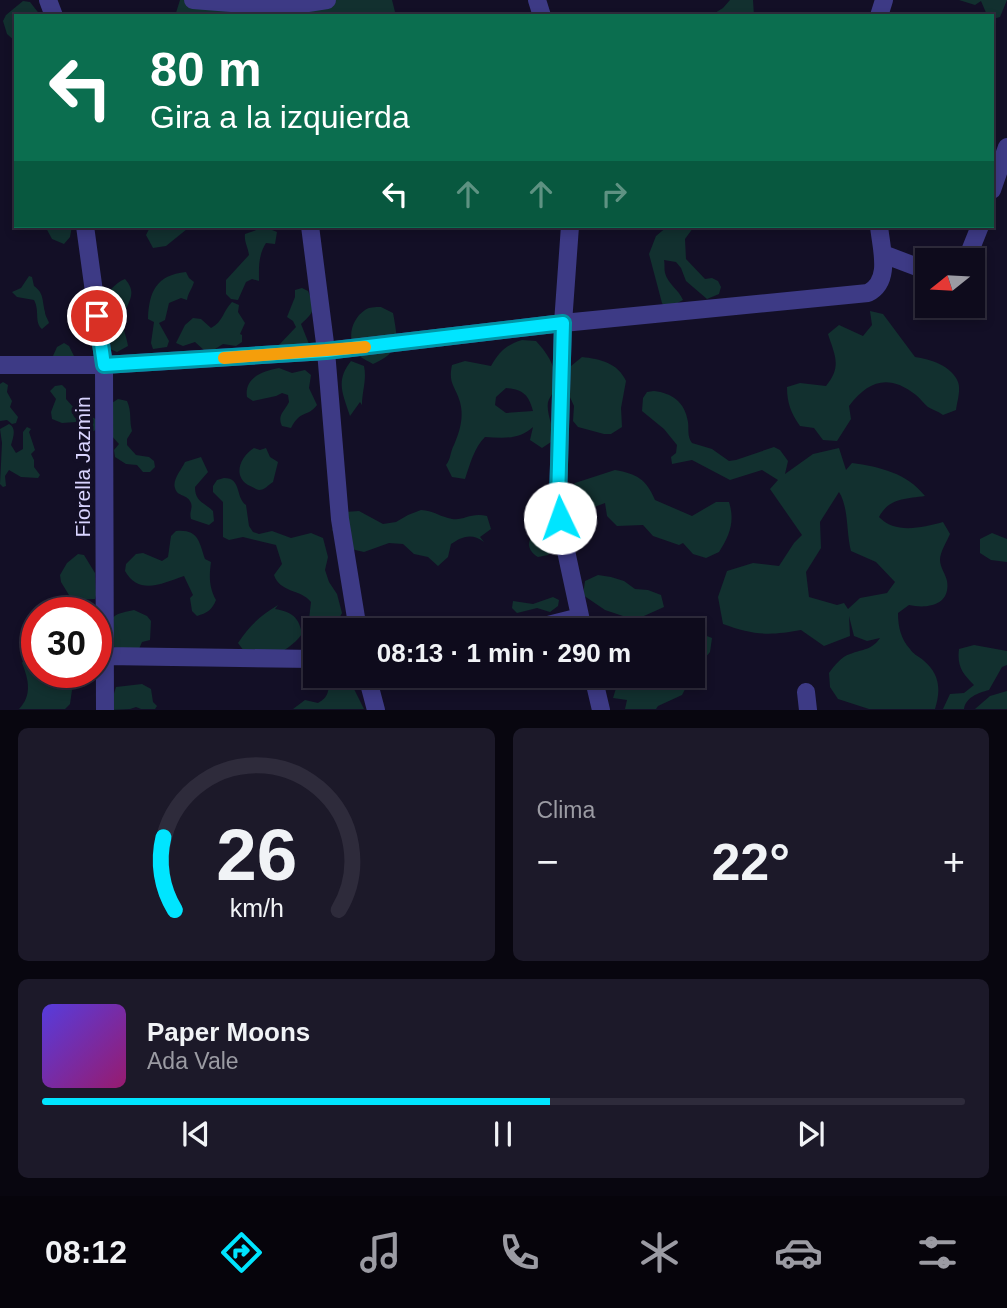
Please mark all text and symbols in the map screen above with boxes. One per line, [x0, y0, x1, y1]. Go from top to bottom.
icon: left [35, 42, 126, 133]
text: 80 m [150, 42, 262, 96]
text: Gira a la izquierda [150, 99, 410, 135]
icon: left [376, 175, 414, 213]
icon: ahead [449, 175, 487, 213]
icon: ahead [522, 175, 560, 213]
icon: right [595, 175, 633, 213]
north arrow [915, 248, 985, 318]
map controls [915, 248, 985, 318]
pin [67, 286, 127, 346]
icon: arrive [78, 297, 116, 335]
street label: Fiorella Jazmin [71, 396, 94, 538]
position arrow [523, 481, 597, 555]
speed limit sign: 30 [21, 597, 112, 688]
text: 08:13 · 1 min · 290 m [377, 638, 631, 668]
text: Clima [537, 797, 595, 823]
text: 26 [216, 815, 297, 896]
text: 22° [711, 833, 790, 891]
text: − [537, 841, 559, 883]
text: + [943, 841, 965, 883]
text: km/h [229, 894, 283, 922]
text: Paper Moons [147, 1017, 310, 1047]
text: Ada Vale [147, 1048, 239, 1074]
icon: previous [177, 1115, 215, 1153]
icon: pause [484, 1115, 522, 1153]
icon: next [792, 1115, 830, 1153]
icon: directions [217, 1228, 266, 1277]
icon: music [356, 1228, 405, 1277]
icon: phone [495, 1228, 544, 1277]
icon: climate [635, 1228, 684, 1277]
icon: car [774, 1228, 823, 1277]
icon: filters [913, 1228, 962, 1277]
text: 08:12 [45, 1234, 127, 1270]

